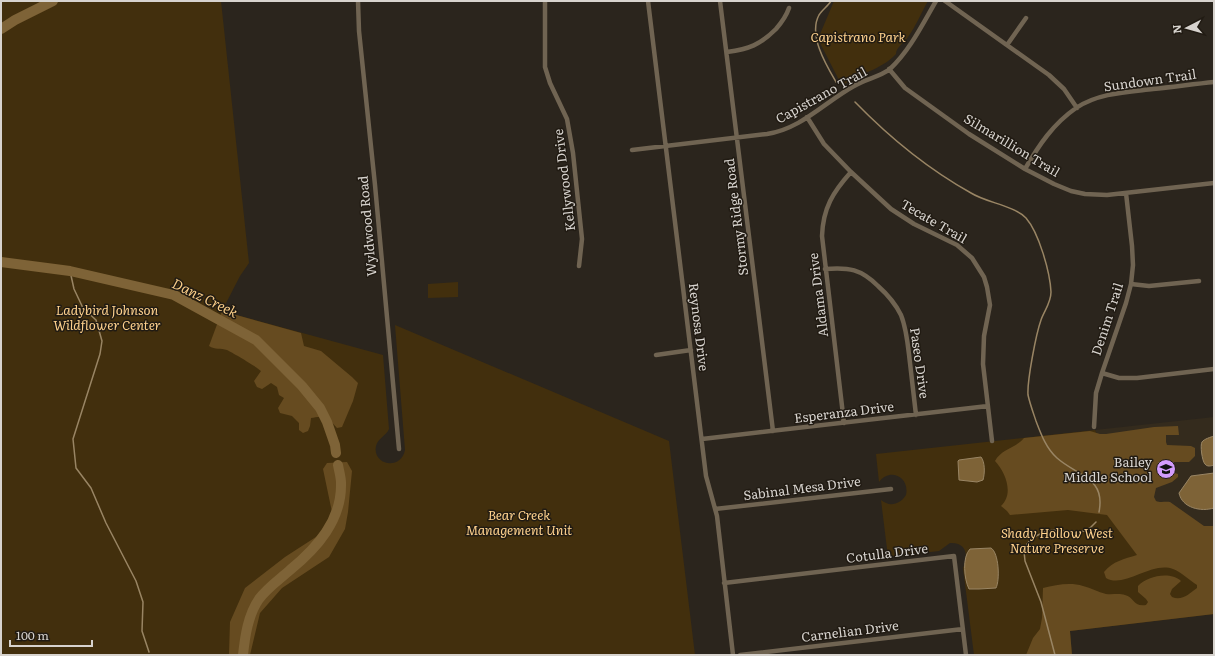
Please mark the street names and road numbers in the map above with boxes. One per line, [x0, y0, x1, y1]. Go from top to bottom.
street label: Capistrano Trail [772, 61, 870, 128]
street label: Sundown Trail [1102, 64, 1198, 95]
street label: Silmarillion Trail [961, 108, 1065, 181]
street label: Kellywood Drive [548, 128, 579, 232]
street label: Stormy Ridge Road [719, 157, 752, 277]
street label: Wyldwood Road [353, 175, 380, 277]
street label: Tecate Trail [897, 194, 972, 248]
street label: Aldama Drive [803, 251, 832, 338]
street label: Denim Trail [1086, 279, 1127, 358]
street label: Reynosa Drive [685, 282, 714, 372]
street label: Paseo Drive [906, 326, 935, 400]
street label: Esperanza Drive [793, 396, 895, 427]
street label: Sabinal Mesa Drive [742, 471, 862, 504]
street label: Cotulla Drive [845, 538, 929, 567]
street label: Carnelian Drive [800, 615, 900, 646]

